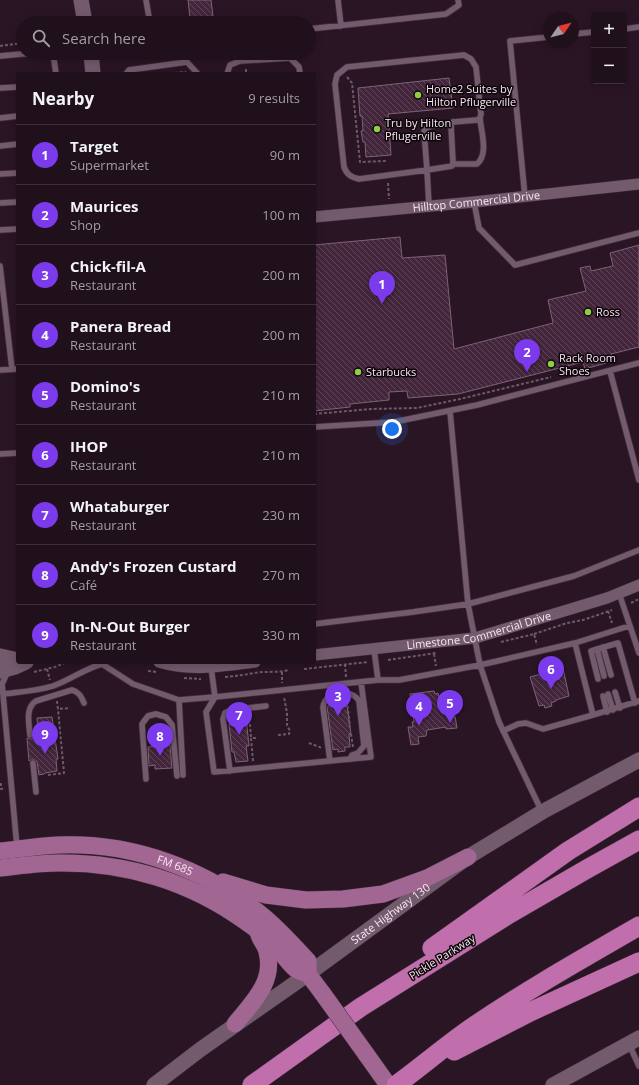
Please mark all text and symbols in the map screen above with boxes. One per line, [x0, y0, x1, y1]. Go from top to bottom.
north arrow [543, 12, 579, 48]
map controls [591, 12, 627, 84]
button: + [591, 12, 627, 48]
search box [16, 16, 316, 60]
icon: search [30, 27, 52, 49]
text: Search here [62, 28, 146, 48]
button: − [591, 48, 627, 84]
place label: Home2 Suites by Hilton Pflugerville [426, 81, 516, 109]
text: Nearby [32, 87, 94, 110]
text: 9 results [248, 89, 300, 107]
marker: Home2 Suites by Hilton Pflugerville [413, 90, 423, 100]
place label: Tru by Hilton Pflugerville [385, 115, 451, 143]
marker: Tru by Hilton Pflugerville [372, 124, 382, 134]
text: Target [70, 136, 118, 156]
text: 1 [41, 146, 49, 164]
text: 90 m [270, 146, 300, 164]
text: Supermarket [70, 156, 149, 174]
street label: Hilltop Commercial Drive [412, 187, 541, 215]
text: Maurices [70, 196, 138, 216]
text: 2 [41, 206, 49, 224]
text: 100 m [262, 206, 300, 224]
text: Shop [70, 216, 101, 234]
text: Chick-fil-A [70, 256, 146, 276]
text: 3 [41, 266, 49, 284]
text: 200 m [262, 266, 300, 284]
pin: 1 [369, 271, 395, 304]
text: Restaurant [70, 276, 137, 294]
place label: Ross [596, 304, 620, 319]
marker: Ross [583, 307, 593, 317]
text: Panera Bread [70, 316, 171, 336]
text: 4 [41, 326, 49, 344]
text: 200 m [262, 326, 300, 344]
text: Restaurant [70, 336, 137, 354]
pin: 2 [514, 339, 540, 372]
place label: Rack Room Shoes [559, 350, 616, 378]
marker: Rack Room Shoes [546, 359, 556, 369]
place label: Starbucks [366, 364, 416, 379]
marker: Starbucks [353, 367, 363, 377]
text: Domino's [70, 376, 140, 396]
text: 5 [41, 386, 49, 404]
text: 210 m [262, 386, 300, 404]
text: Restaurant [70, 396, 137, 414]
your location [382, 419, 402, 439]
text: IHOP [70, 436, 108, 456]
text: 6 [41, 446, 49, 464]
text: 210 m [262, 446, 300, 464]
text: Restaurant [70, 456, 137, 474]
text: Whataburger [70, 496, 169, 516]
text: 7 [41, 506, 49, 524]
text: 230 m [262, 506, 300, 524]
text: Restaurant [70, 516, 137, 534]
text: Andy's Frozen Custard [70, 556, 237, 576]
text: 8 [41, 566, 49, 584]
text: 270 m [262, 566, 300, 584]
text: Café [70, 576, 97, 594]
street label: Limestone Commercial Drive [406, 607, 553, 652]
text: In-N-Out Burger [70, 616, 190, 636]
text: 9 [41, 626, 49, 644]
text: 330 m [262, 626, 300, 644]
text: Restaurant [70, 636, 137, 654]
pin: 6 [538, 656, 564, 689]
pin: 3 [325, 683, 351, 716]
pin: 5 [437, 690, 463, 723]
pin: 4 [406, 693, 432, 726]
pin: 7 [226, 702, 252, 735]
pin: 9 [32, 721, 58, 754]
pin: 8 [147, 723, 173, 756]
street label: FM 685 [155, 851, 196, 878]
street label: State Highway 130 [348, 879, 433, 947]
street label: Pickle Parkway [406, 930, 478, 983]

